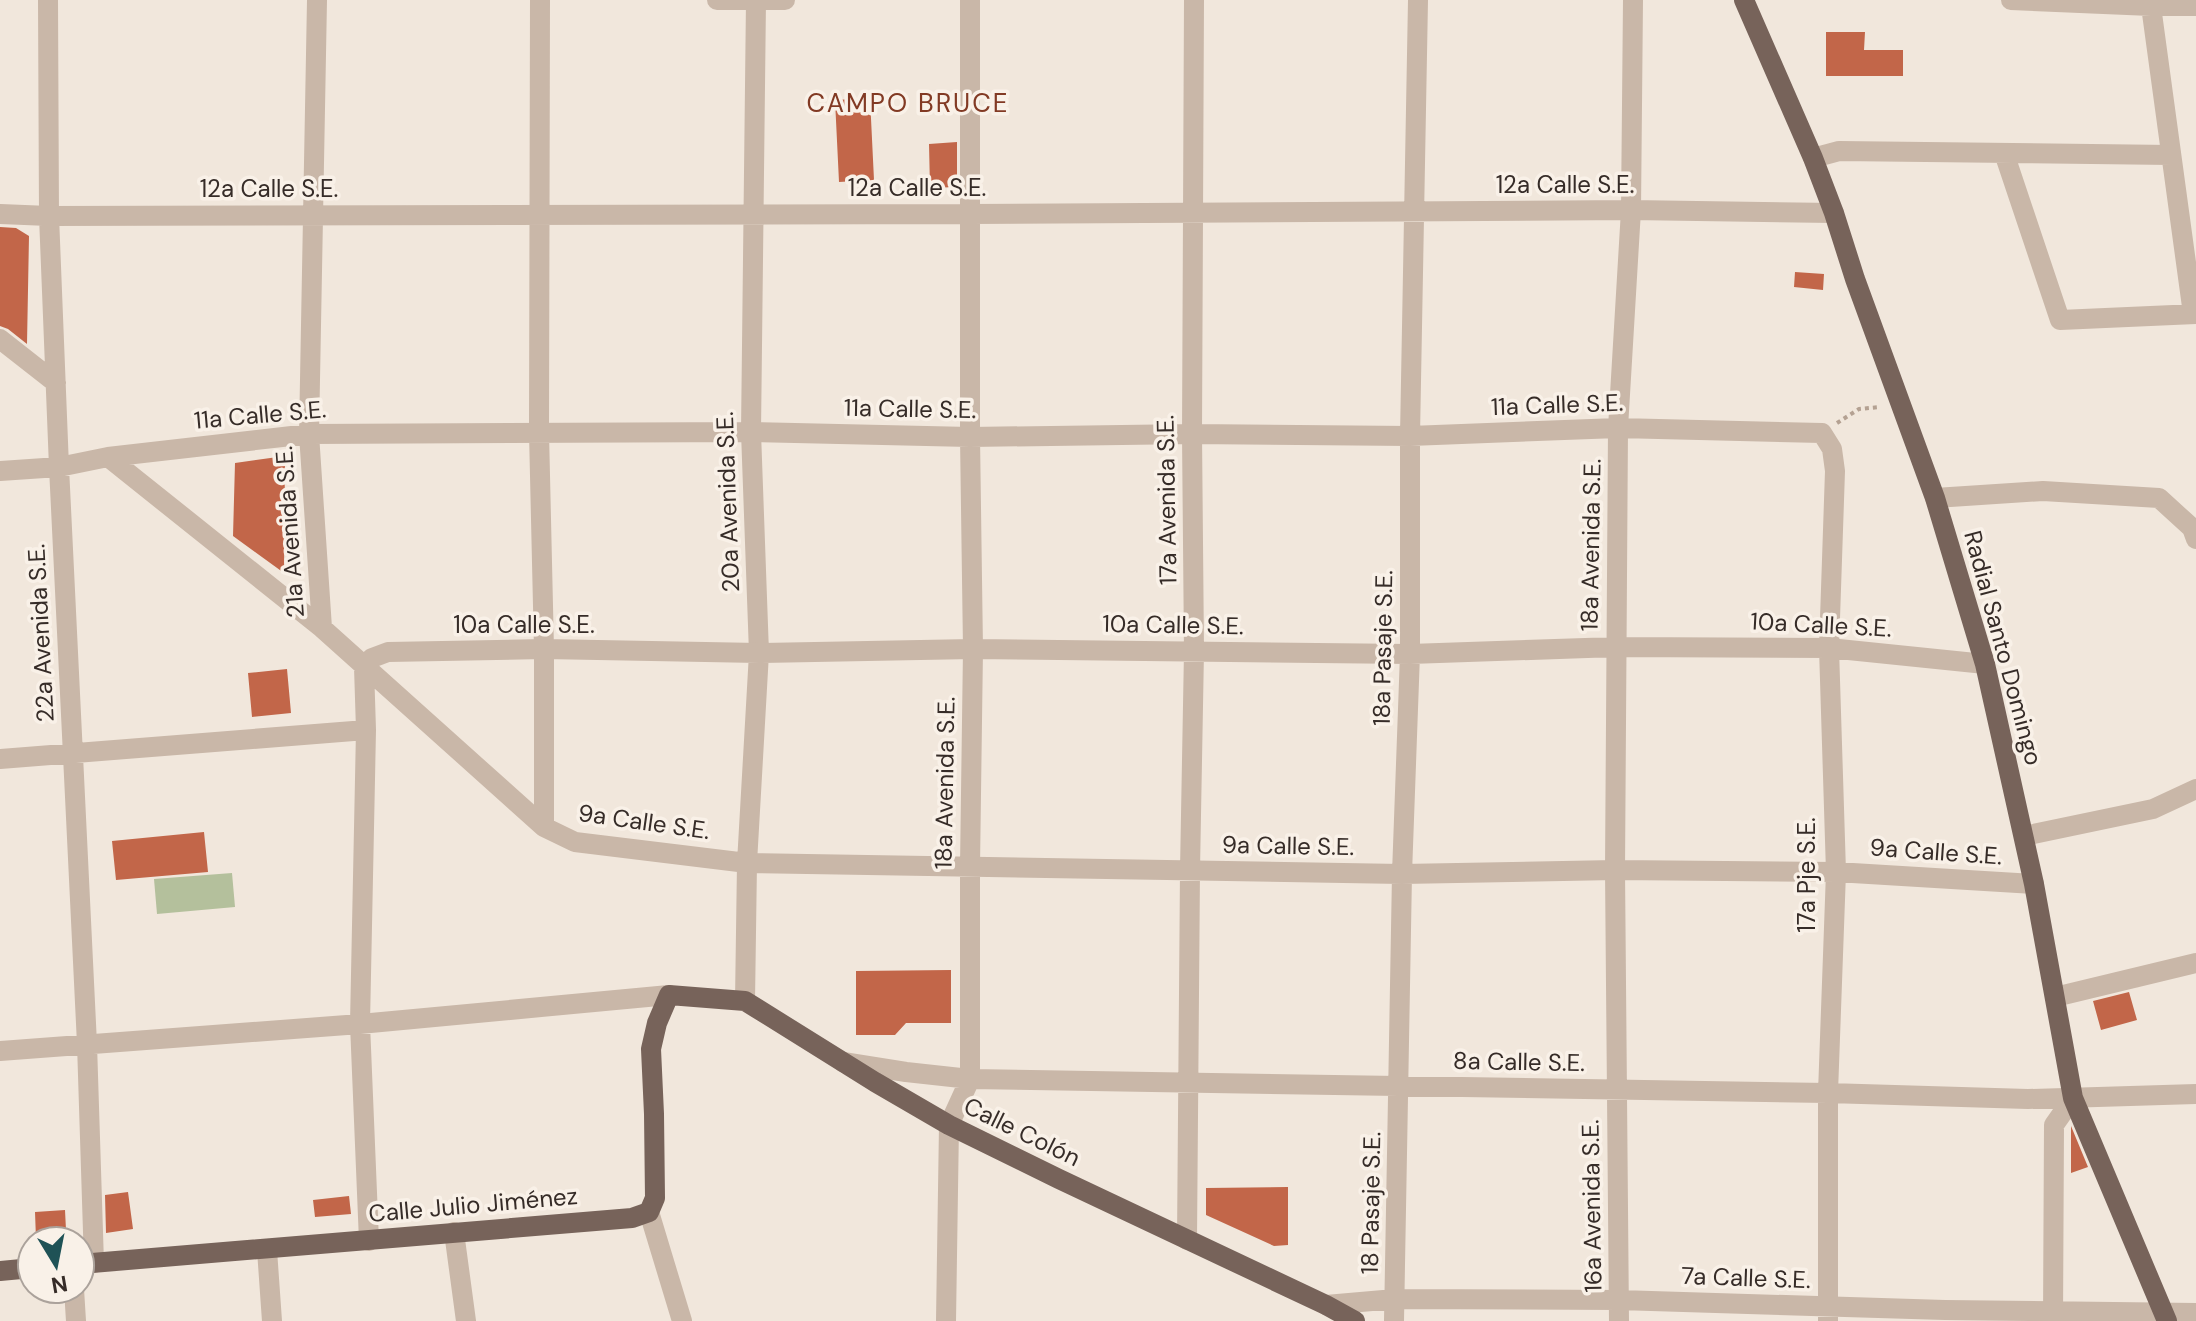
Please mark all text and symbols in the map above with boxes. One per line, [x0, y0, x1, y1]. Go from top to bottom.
district label: CAMPO BRUCE [807, 86, 1009, 120]
street label: 12a Calle S.E. [1496, 169, 1634, 200]
street label: 12a Calle S.E. [848, 172, 986, 203]
street label: 12a Calle S.E. [200, 173, 338, 204]
street label: 11a Calle S.E. [1490, 387, 1624, 422]
street label: 11a Calle S.E. [844, 392, 976, 425]
street label: 11a Calle S.E. [193, 393, 327, 436]
street label: 20a Avenida S.E. [709, 411, 746, 593]
street label: 17a Avenida S.E. [1150, 415, 1183, 585]
street label: 21a Avenida S.E. [268, 445, 311, 619]
street label: 18a Avenida S.E. [1573, 458, 1608, 632]
street label: Radial Santo Domingo [1957, 527, 2050, 769]
street label: 22a Avenida S.E. [20, 543, 61, 723]
street label: 18a Pasaje S.E. [1366, 570, 1399, 726]
street label: 10a Calle S.E. [1750, 605, 1892, 644]
street label: 10a Calle S.E. [1102, 608, 1244, 641]
street label: 10a Calle S.E. [453, 609, 595, 640]
street label: 18a Avenida S.E. [927, 696, 962, 870]
street label: 9a Calle S.E. [576, 797, 712, 846]
street label: 17a Pje S.E. [1791, 817, 1822, 933]
street label: 9a Calle S.E. [1222, 829, 1355, 862]
street label: 9a Calle S.E. [1869, 831, 2003, 872]
street label: 8a Calle S.E. [1453, 1045, 1585, 1078]
street label: Calle Colón [959, 1090, 1086, 1173]
street label: 16a Avenida S.E. [1574, 1119, 1609, 1293]
street label: 18 Pasaje S.E. [1354, 1131, 1387, 1275]
street label: Calle Julio Jiménez [367, 1180, 579, 1229]
north arrow [16, 1225, 96, 1305]
street label: 7a Calle S.E. [1681, 1260, 1811, 1295]
text: N [49, 1269, 70, 1300]

